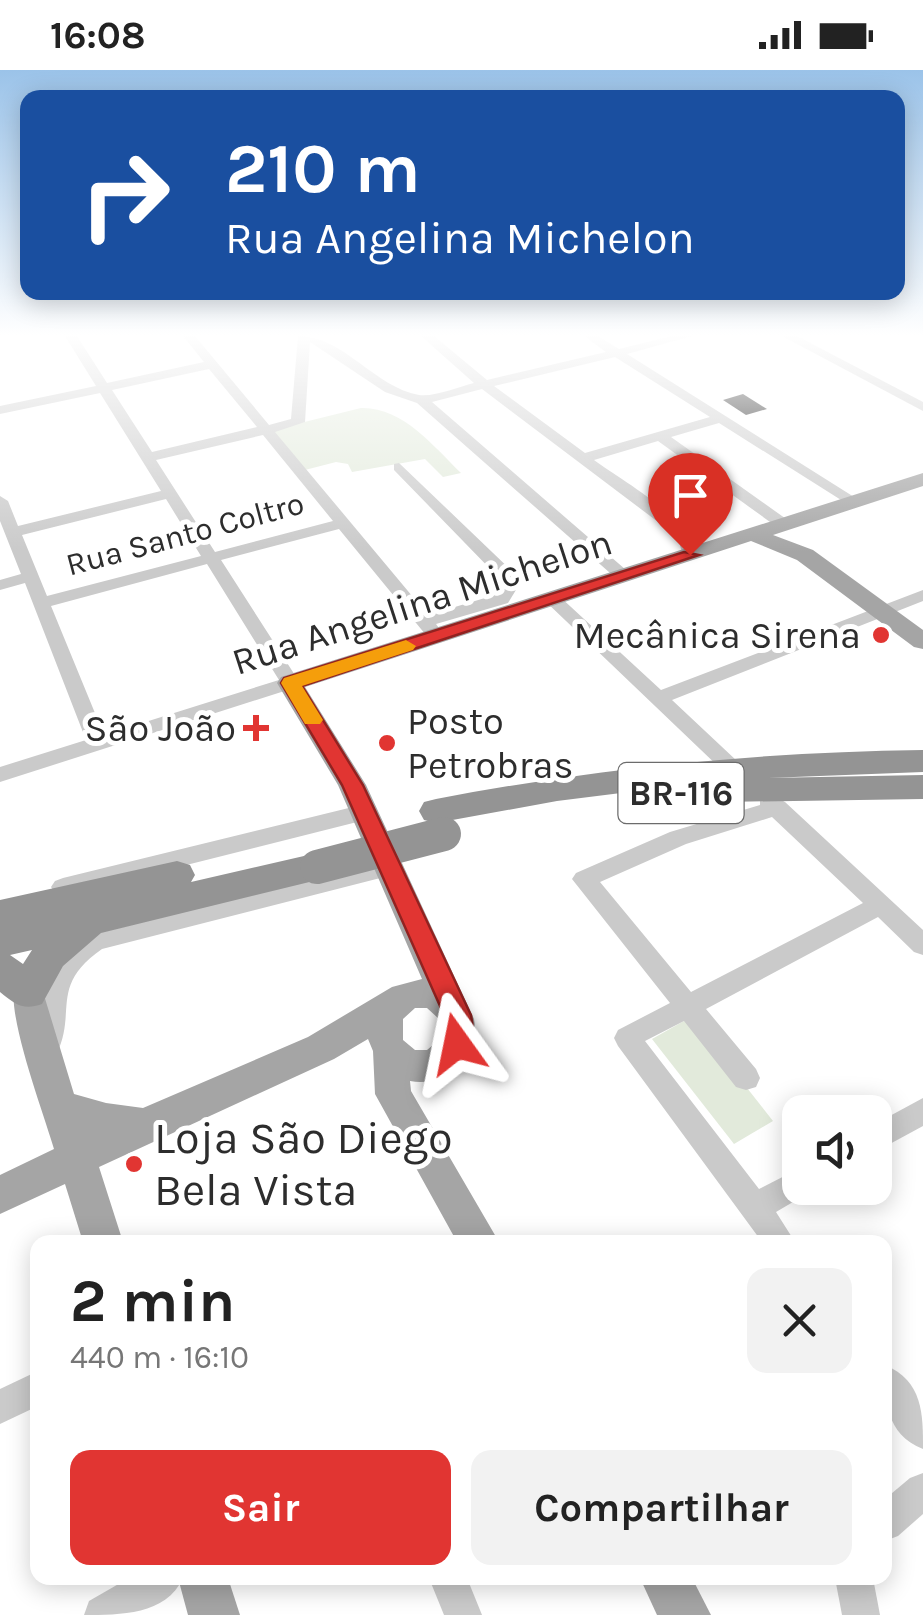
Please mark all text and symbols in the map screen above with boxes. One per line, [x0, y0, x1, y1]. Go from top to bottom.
text: 16:08 [50, 13, 145, 58]
text: 210 m [225, 128, 421, 210]
icon: right [60, 130, 190, 260]
text: Rua Angelina Michelon [225, 212, 695, 264]
pin [648, 453, 733, 556]
icon: arrive [663, 468, 718, 523]
street label: Rua Santo Coltro [62, 484, 308, 584]
street label: Rua Angelina Michelon [226, 519, 618, 685]
place label: Mecânica Sirena [574, 613, 861, 658]
marker: Mecânica Sirena [870, 624, 892, 646]
place label: Posto Petrobras [407, 699, 573, 788]
place label: São João [85, 706, 236, 751]
marker: São João [245, 717, 267, 739]
marker: Posto Petrobras [376, 732, 398, 754]
road number: BR-116 [618, 763, 744, 823]
position arrow [405, 992, 509, 1096]
map controls [782, 1095, 892, 1205]
button: sound [782, 1095, 892, 1205]
place label: Loja São Diego Bela Vista [154, 1112, 453, 1216]
marker: Loja São Diego Bela Vista [123, 1153, 145, 1175]
text: 2 min [70, 1266, 235, 1336]
button: close [747, 1268, 852, 1373]
text: 440 m · 16:10 [70, 1339, 249, 1376]
button: Sair [70, 1450, 451, 1565]
button: Compartilhar [471, 1450, 852, 1565]

